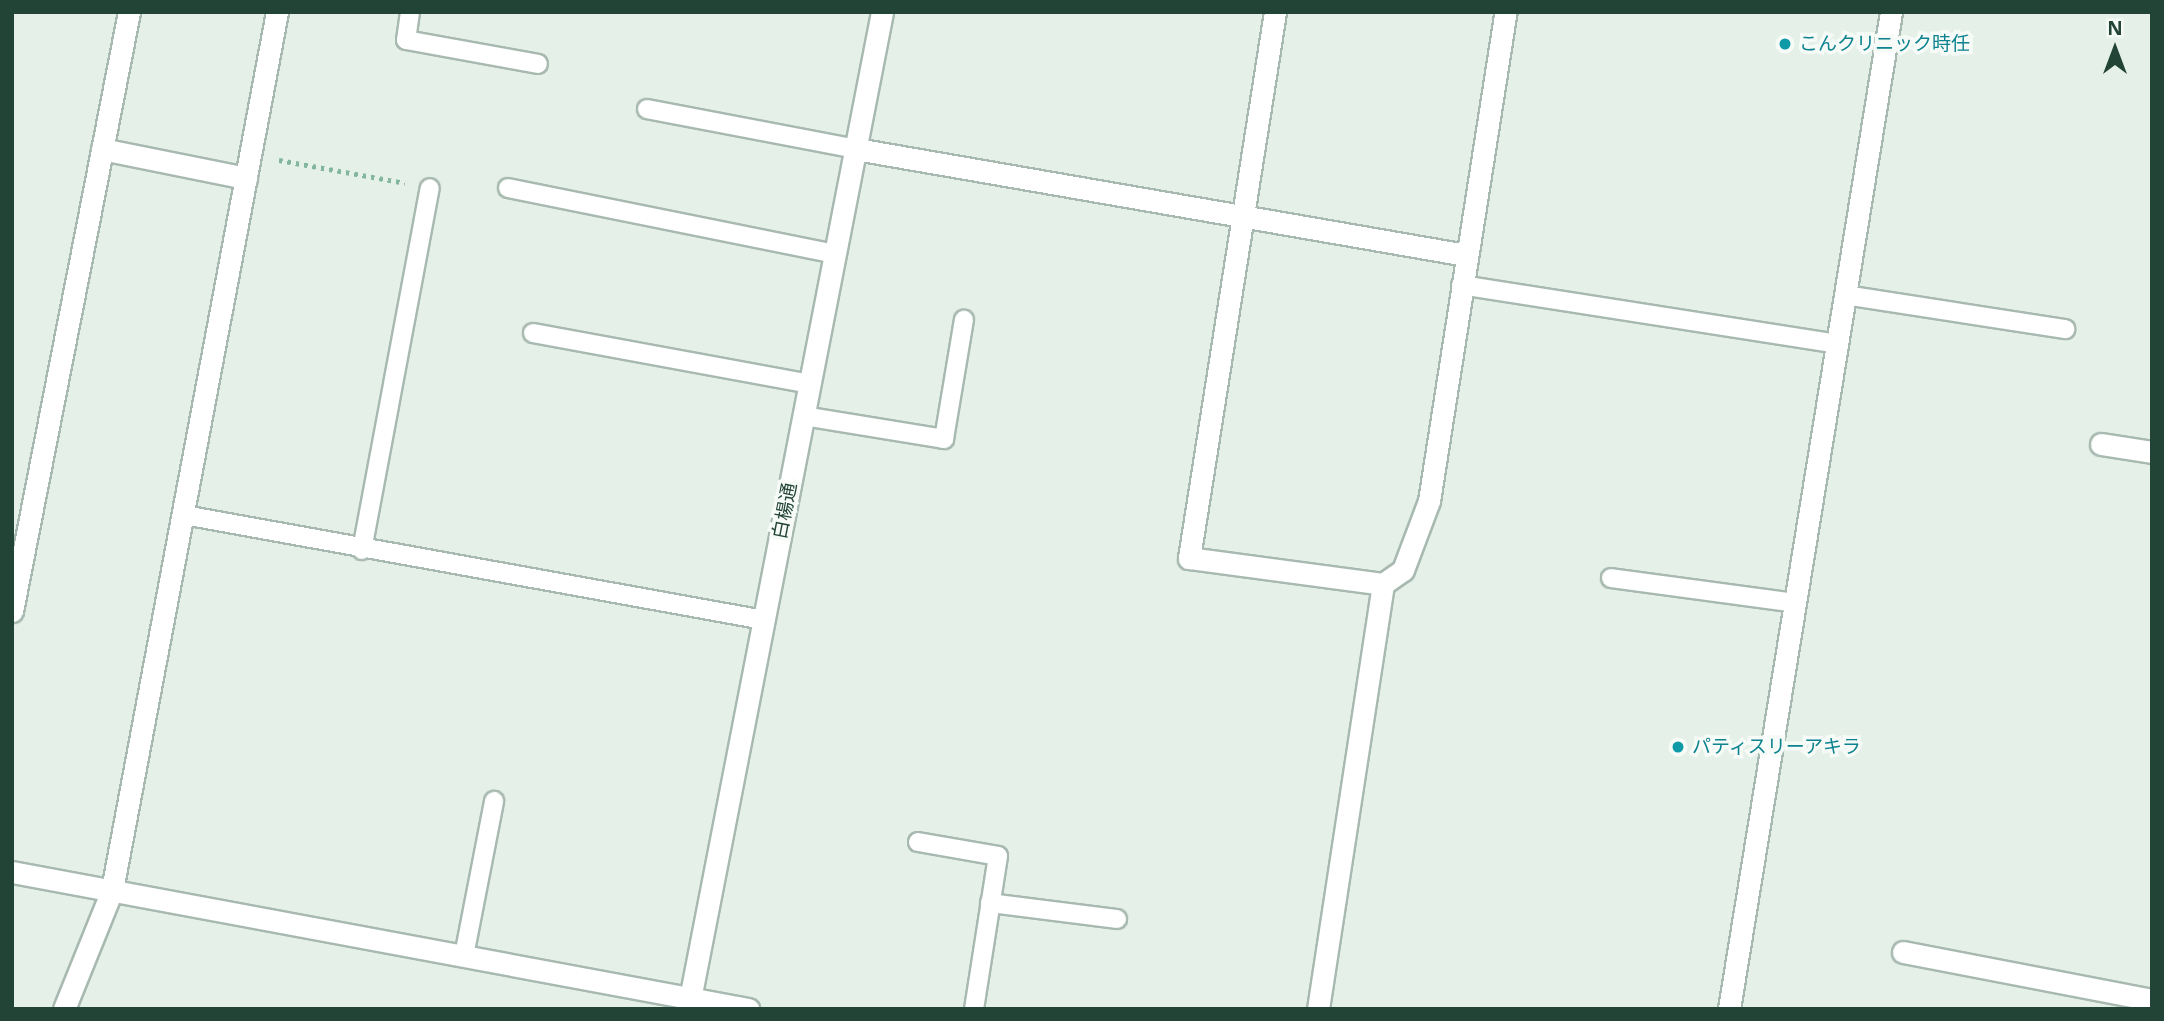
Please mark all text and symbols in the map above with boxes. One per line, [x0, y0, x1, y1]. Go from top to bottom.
north arrow [2080, 14, 2150, 84]
text: N [2107, 15, 2123, 41]
place label: こんクリニック時任 [1799, 33, 1970, 55]
marker: こんクリニック時任 [1777, 36, 1793, 52]
street label: 白楊通 [768, 481, 802, 541]
place label: パティスリーアキラ [1692, 736, 1863, 758]
marker: パティスリーアキラ [1670, 739, 1686, 755]

